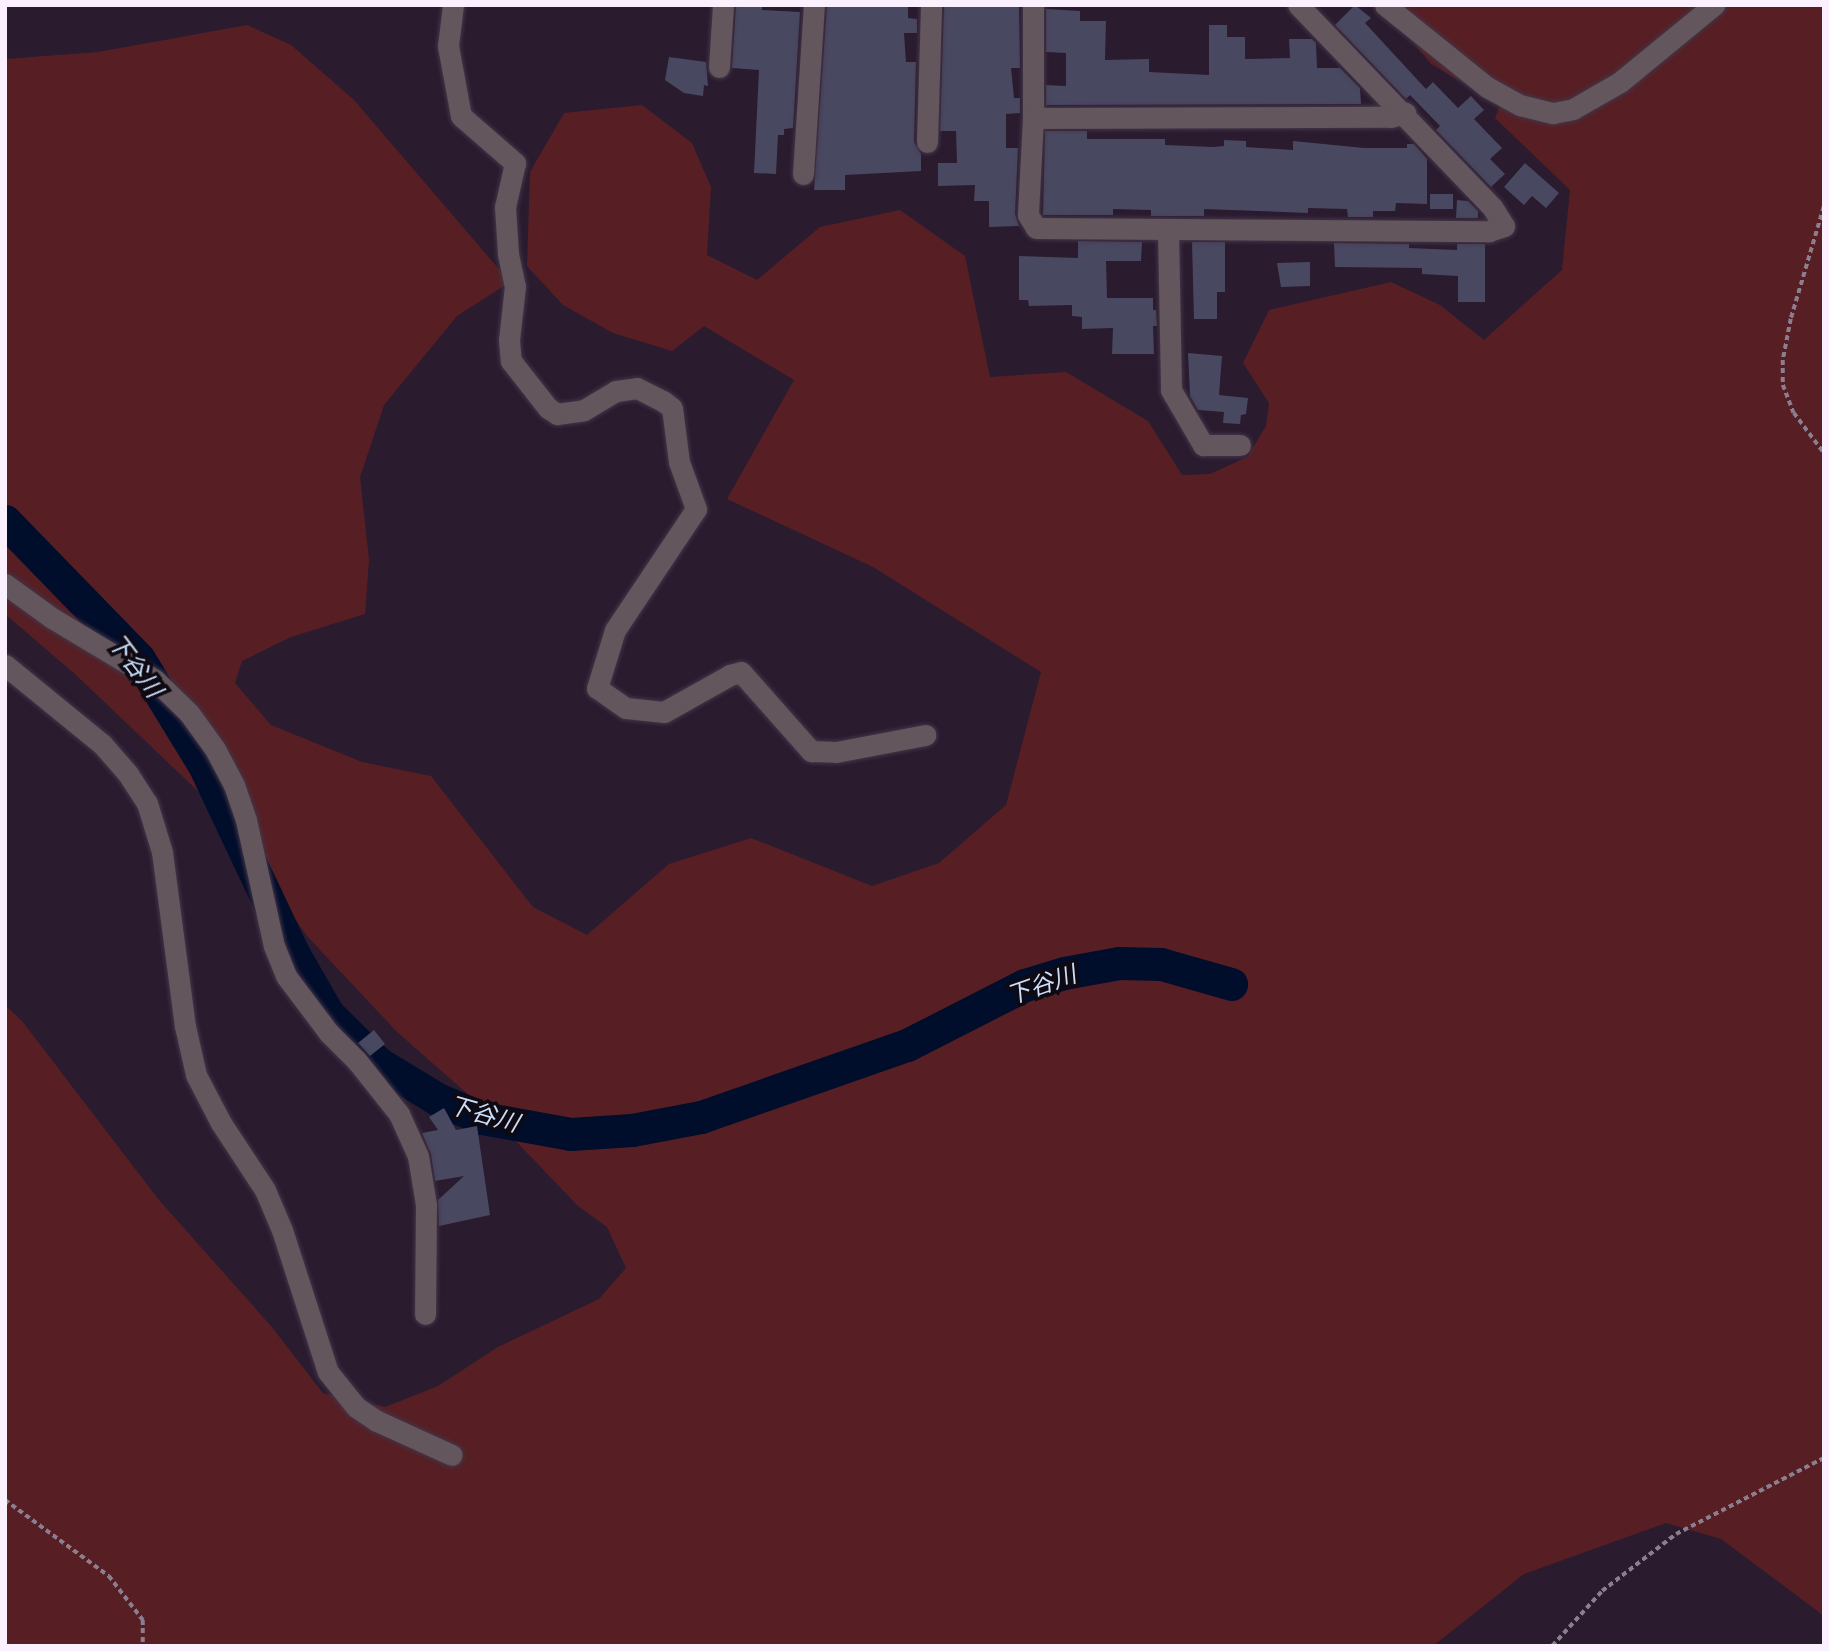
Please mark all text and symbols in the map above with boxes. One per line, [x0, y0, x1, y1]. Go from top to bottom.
water label: 下谷川 [103, 628, 169, 702]
water label: 下谷川 [1002, 959, 1080, 1009]
water label: 下谷川 [445, 1089, 523, 1137]

